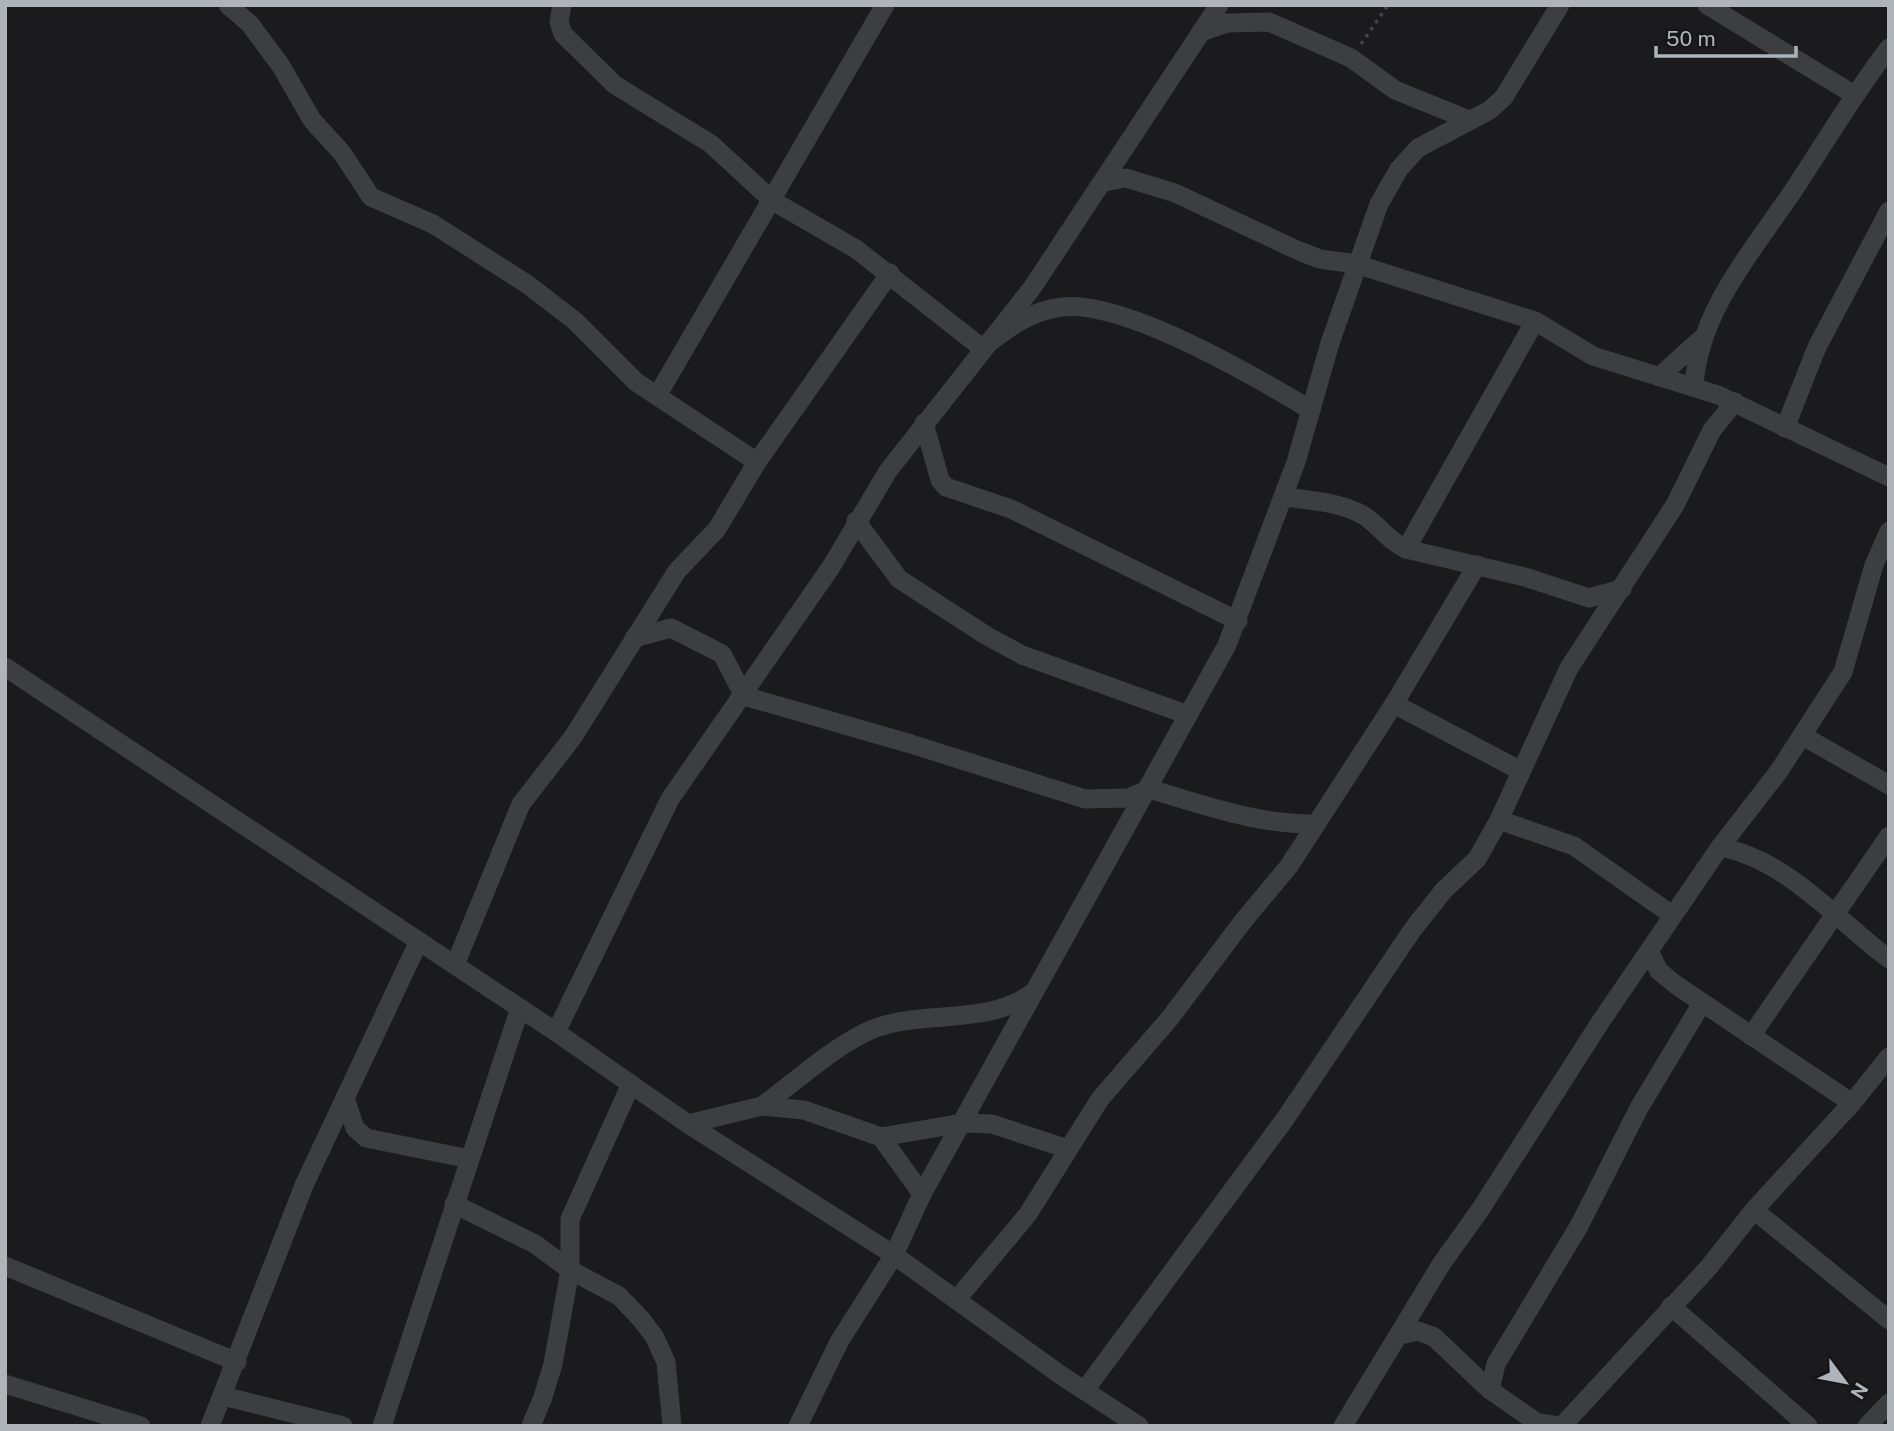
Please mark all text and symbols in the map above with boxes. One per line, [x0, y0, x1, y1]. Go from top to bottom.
scale bar [1656, 14, 1796, 58]
text: 50 m [1666, 26, 1716, 51]
north arrow [1810, 1347, 1880, 1417]
text: N [1846, 1379, 1873, 1403]

